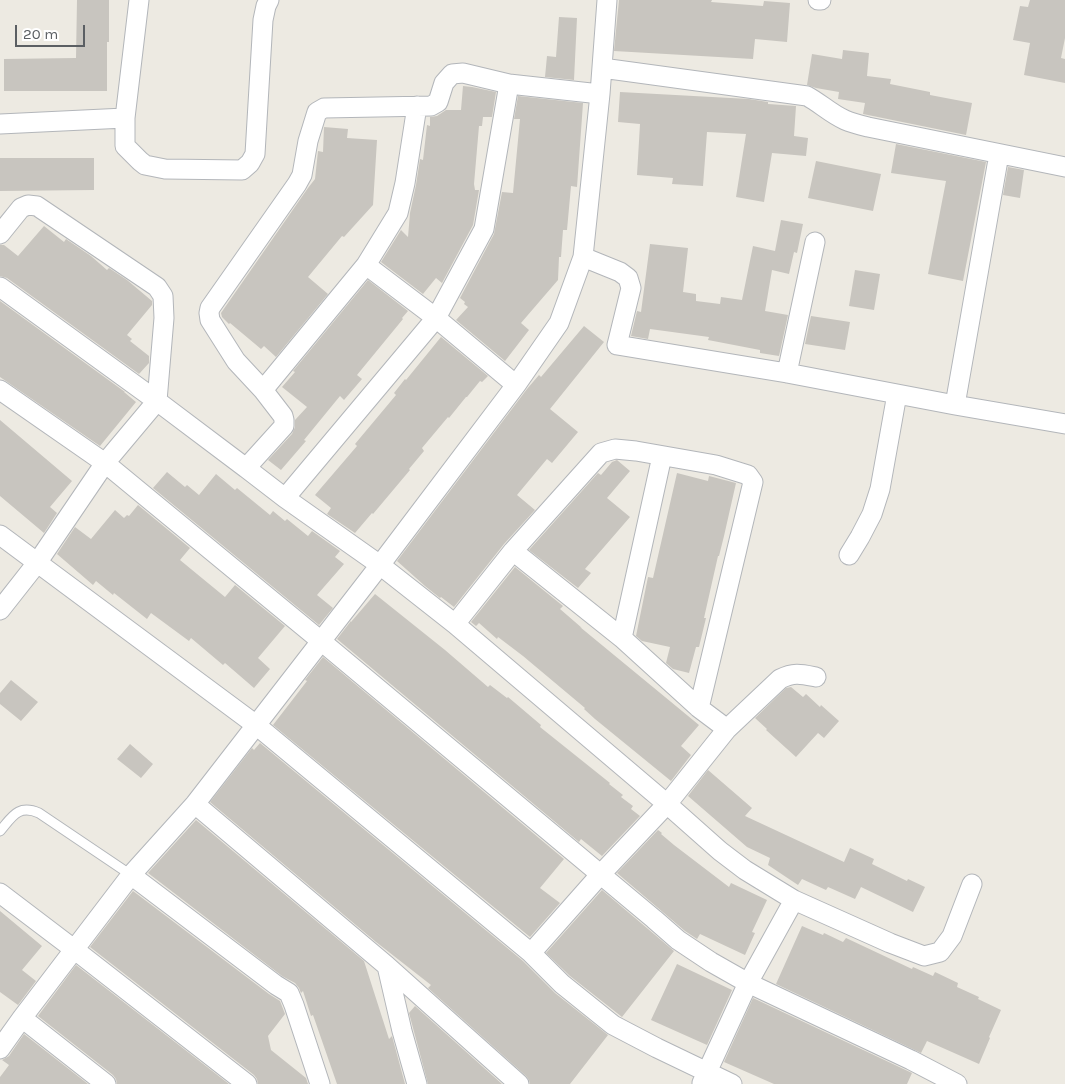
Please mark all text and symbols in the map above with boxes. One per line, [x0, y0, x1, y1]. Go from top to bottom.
scale bar [18, 15, 88, 47]
text: 20 m [23, 25, 58, 43]

